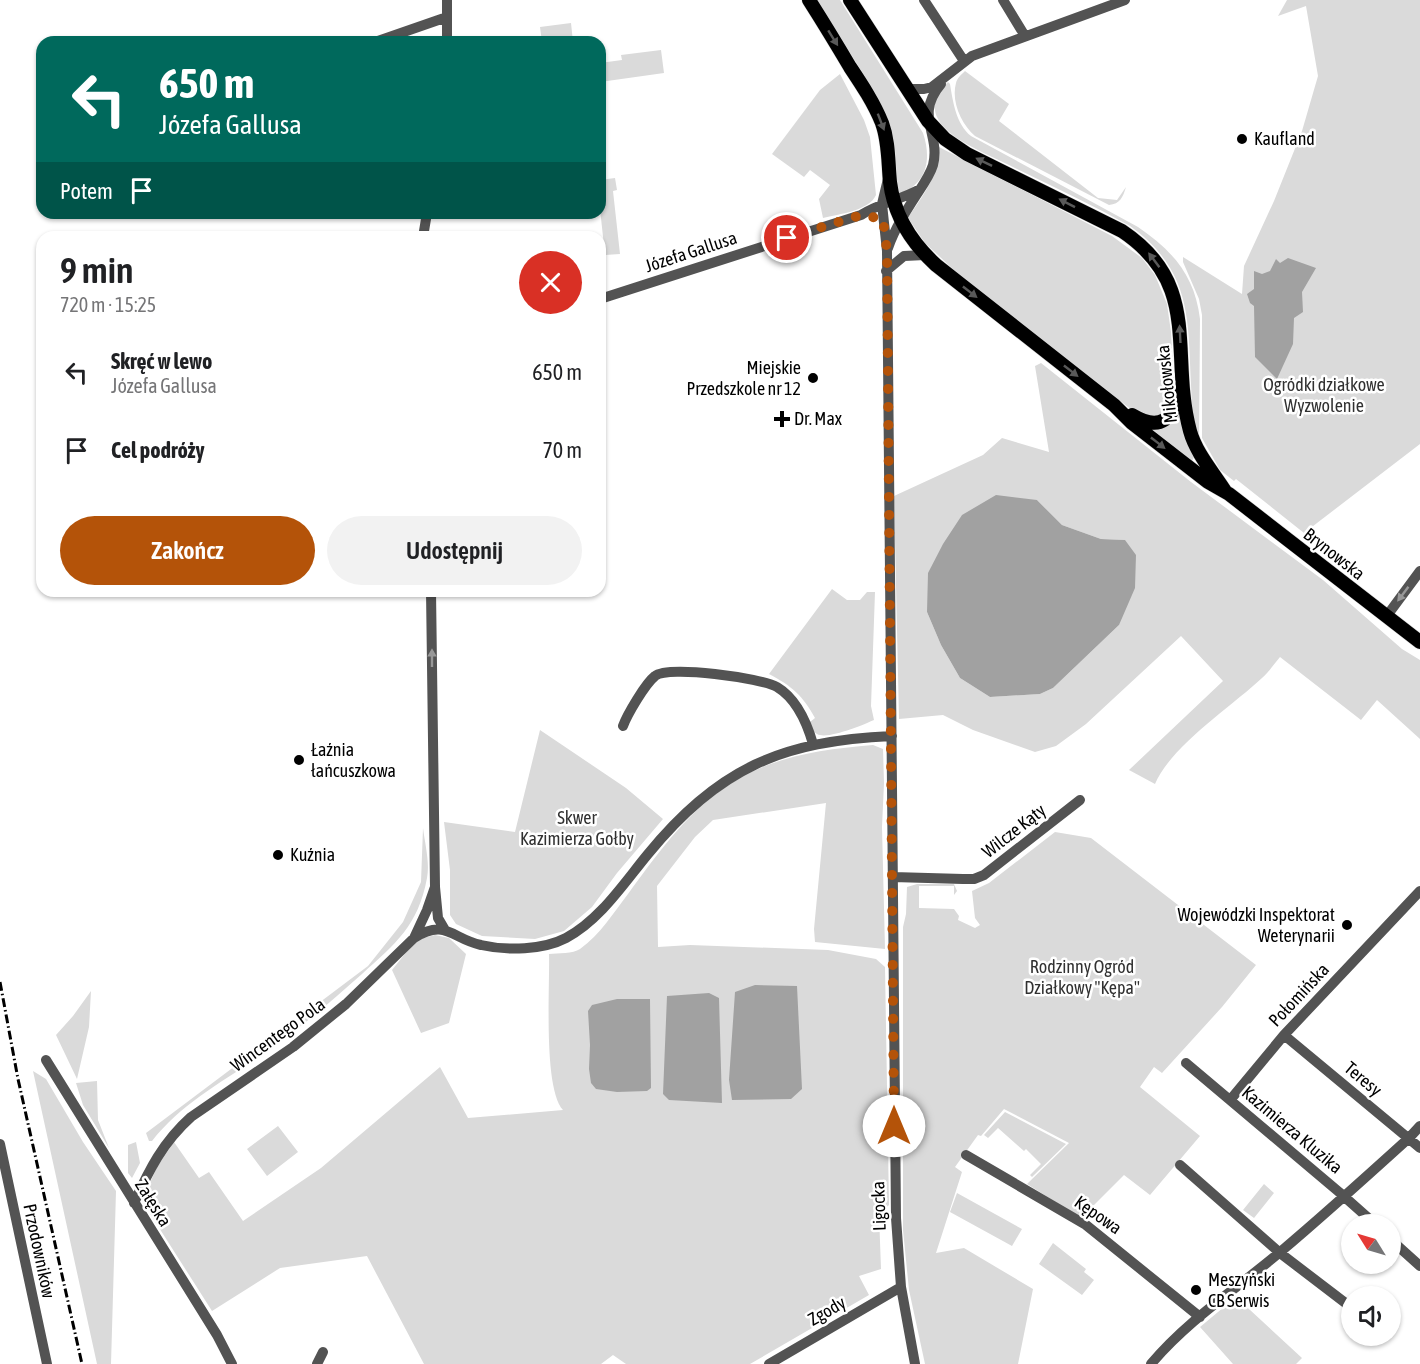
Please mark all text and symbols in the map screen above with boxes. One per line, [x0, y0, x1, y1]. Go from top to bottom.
one-way arrow [827, 30, 838, 46]
text: 650 m [159, 59, 254, 107]
icon: left [60, 60, 138, 138]
text: Józefa Gallusa [159, 109, 302, 140]
one-way arrow [876, 113, 886, 131]
place label: Kaufland [1254, 128, 1315, 149]
marker: Kaufland [1235, 132, 1249, 146]
one-way arrow [975, 157, 992, 166]
icon: arrive [125, 174, 158, 207]
text: Potem [60, 178, 113, 204]
one-way arrow [1058, 198, 1075, 208]
pin [761, 212, 812, 263]
icon: arrive [770, 221, 803, 254]
street label: Józefa Gallusa [642, 227, 739, 276]
text: 9 min [60, 249, 134, 291]
button: close [519, 251, 582, 314]
one-way arrow [1148, 252, 1161, 268]
one-way arrow [962, 285, 978, 298]
text: 720 m · 15:25 [60, 293, 156, 316]
one-way arrow [1176, 325, 1185, 344]
street label: Mikołowska [1152, 344, 1181, 424]
text: Skręć w lewo [111, 348, 212, 374]
icon: left [60, 356, 93, 389]
place label: Miejskie Przedszkole nr 12 [686, 357, 801, 399]
text: 650 m [532, 359, 582, 385]
one-way arrow [1063, 365, 1079, 378]
marker: Miejskie Przedszkole nr 12 [806, 371, 820, 385]
text: Józefa Gallusa [111, 374, 217, 397]
park label: Ogródki działkowe Wyzwolenie [1263, 374, 1385, 416]
place label: Dr. Max [794, 408, 842, 429]
marker: Dr. Max [775, 412, 789, 426]
icon: arrive [60, 434, 93, 467]
text: Cel podróży [111, 437, 205, 463]
text: 70 m [542, 437, 582, 463]
one-way arrow [1151, 437, 1166, 449]
button: Zakończ [60, 516, 315, 585]
button: Udostępnij [327, 516, 582, 585]
street label: Brynowska [1300, 523, 1369, 584]
one-way arrow [1397, 586, 1409, 602]
one-way arrow [427, 649, 437, 668]
place label: Łaźnia łańcuszkowa [311, 739, 396, 781]
marker: Łaźnia łańcuszkowa [292, 753, 306, 767]
street label: Wilcze Kąty [978, 799, 1050, 862]
park label: Skwer Kazimierza Gołby [520, 807, 634, 849]
place label: Kuźnia [290, 844, 335, 865]
marker: Kuźnia [271, 848, 285, 862]
place label: Wojewódzki Inspektorat Weterynarii [1178, 904, 1335, 946]
marker: Wojewódzki Inspektorat Weterynarii [1340, 918, 1354, 932]
park label: Rodzinny Ogród Działkowy "Kępa" [1024, 956, 1140, 998]
street label: Połomińska [1264, 959, 1333, 1031]
street label: Wincentego Pola [227, 993, 329, 1076]
street label: Teresy [1340, 1057, 1386, 1100]
street label: Kazimierza Kluzika [1238, 1082, 1347, 1178]
position arrow [862, 1094, 926, 1158]
street label: Załęska [131, 1175, 176, 1230]
street label: Ligocka [867, 1181, 890, 1231]
street label: Kępowa [1071, 1191, 1126, 1238]
street label: Przodowników [19, 1202, 60, 1300]
north arrow [1341, 1214, 1401, 1274]
map controls [1341, 1214, 1401, 1346]
place label: Meszyński CB Serwis [1208, 1269, 1275, 1311]
marker: Meszyński CB Serwis [1189, 1283, 1203, 1297]
button: sound [1341, 1286, 1401, 1346]
street label: Zgody [804, 1292, 849, 1330]

